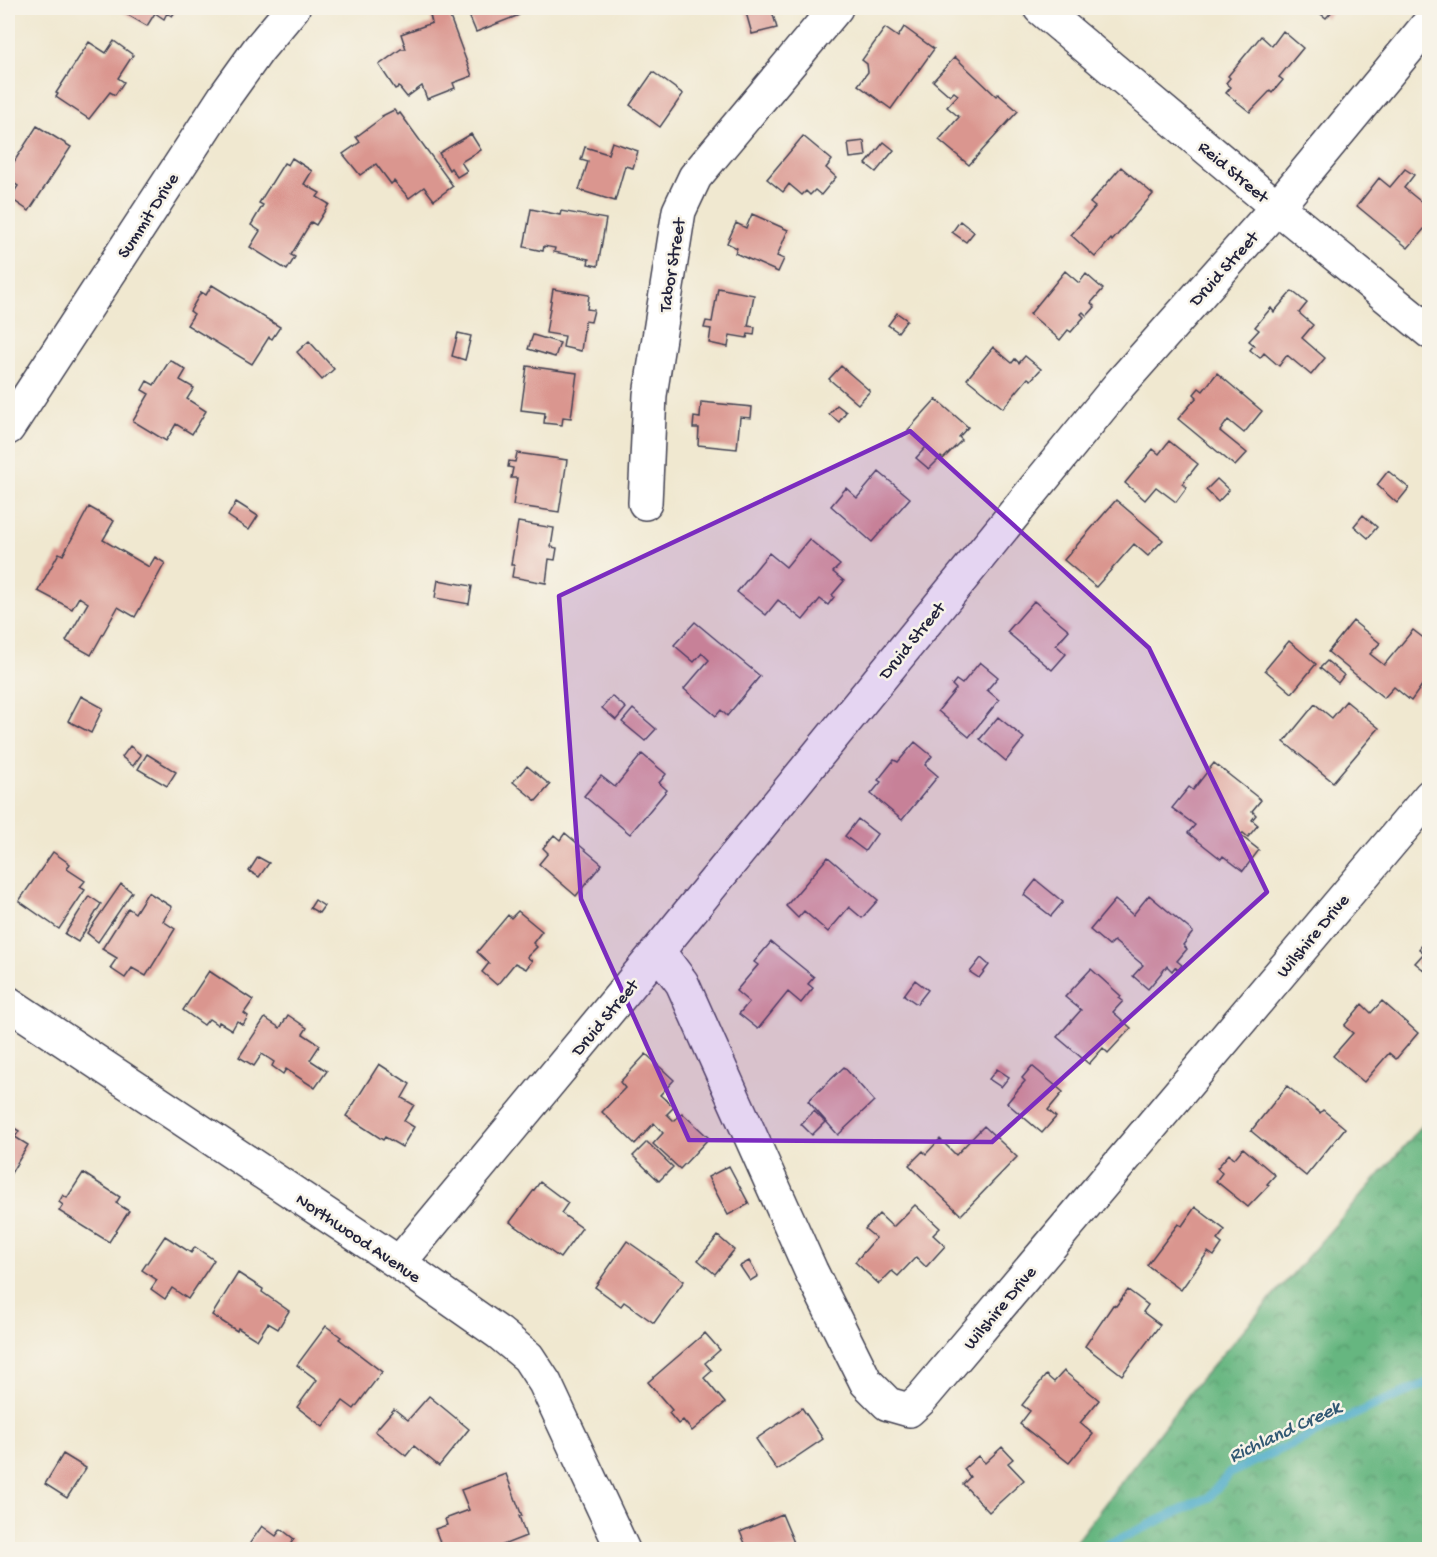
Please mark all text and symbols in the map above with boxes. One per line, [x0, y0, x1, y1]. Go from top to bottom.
street label: Reid Street [1193, 137, 1273, 209]
street label: Summit Drive [114, 169, 185, 263]
street label: Tabor Street [656, 216, 691, 315]
street label: Druid Street [1185, 227, 1265, 312]
street label: Druid Street [875, 597, 951, 685]
street label: Wilshire Drive [1273, 890, 1355, 983]
street label: Druid Street [567, 975, 645, 1062]
street label: Northwood Avenue [291, 1190, 425, 1289]
street label: Wilshire Drive [960, 1262, 1042, 1355]
water label: Richland Creek [1226, 1396, 1347, 1469]

